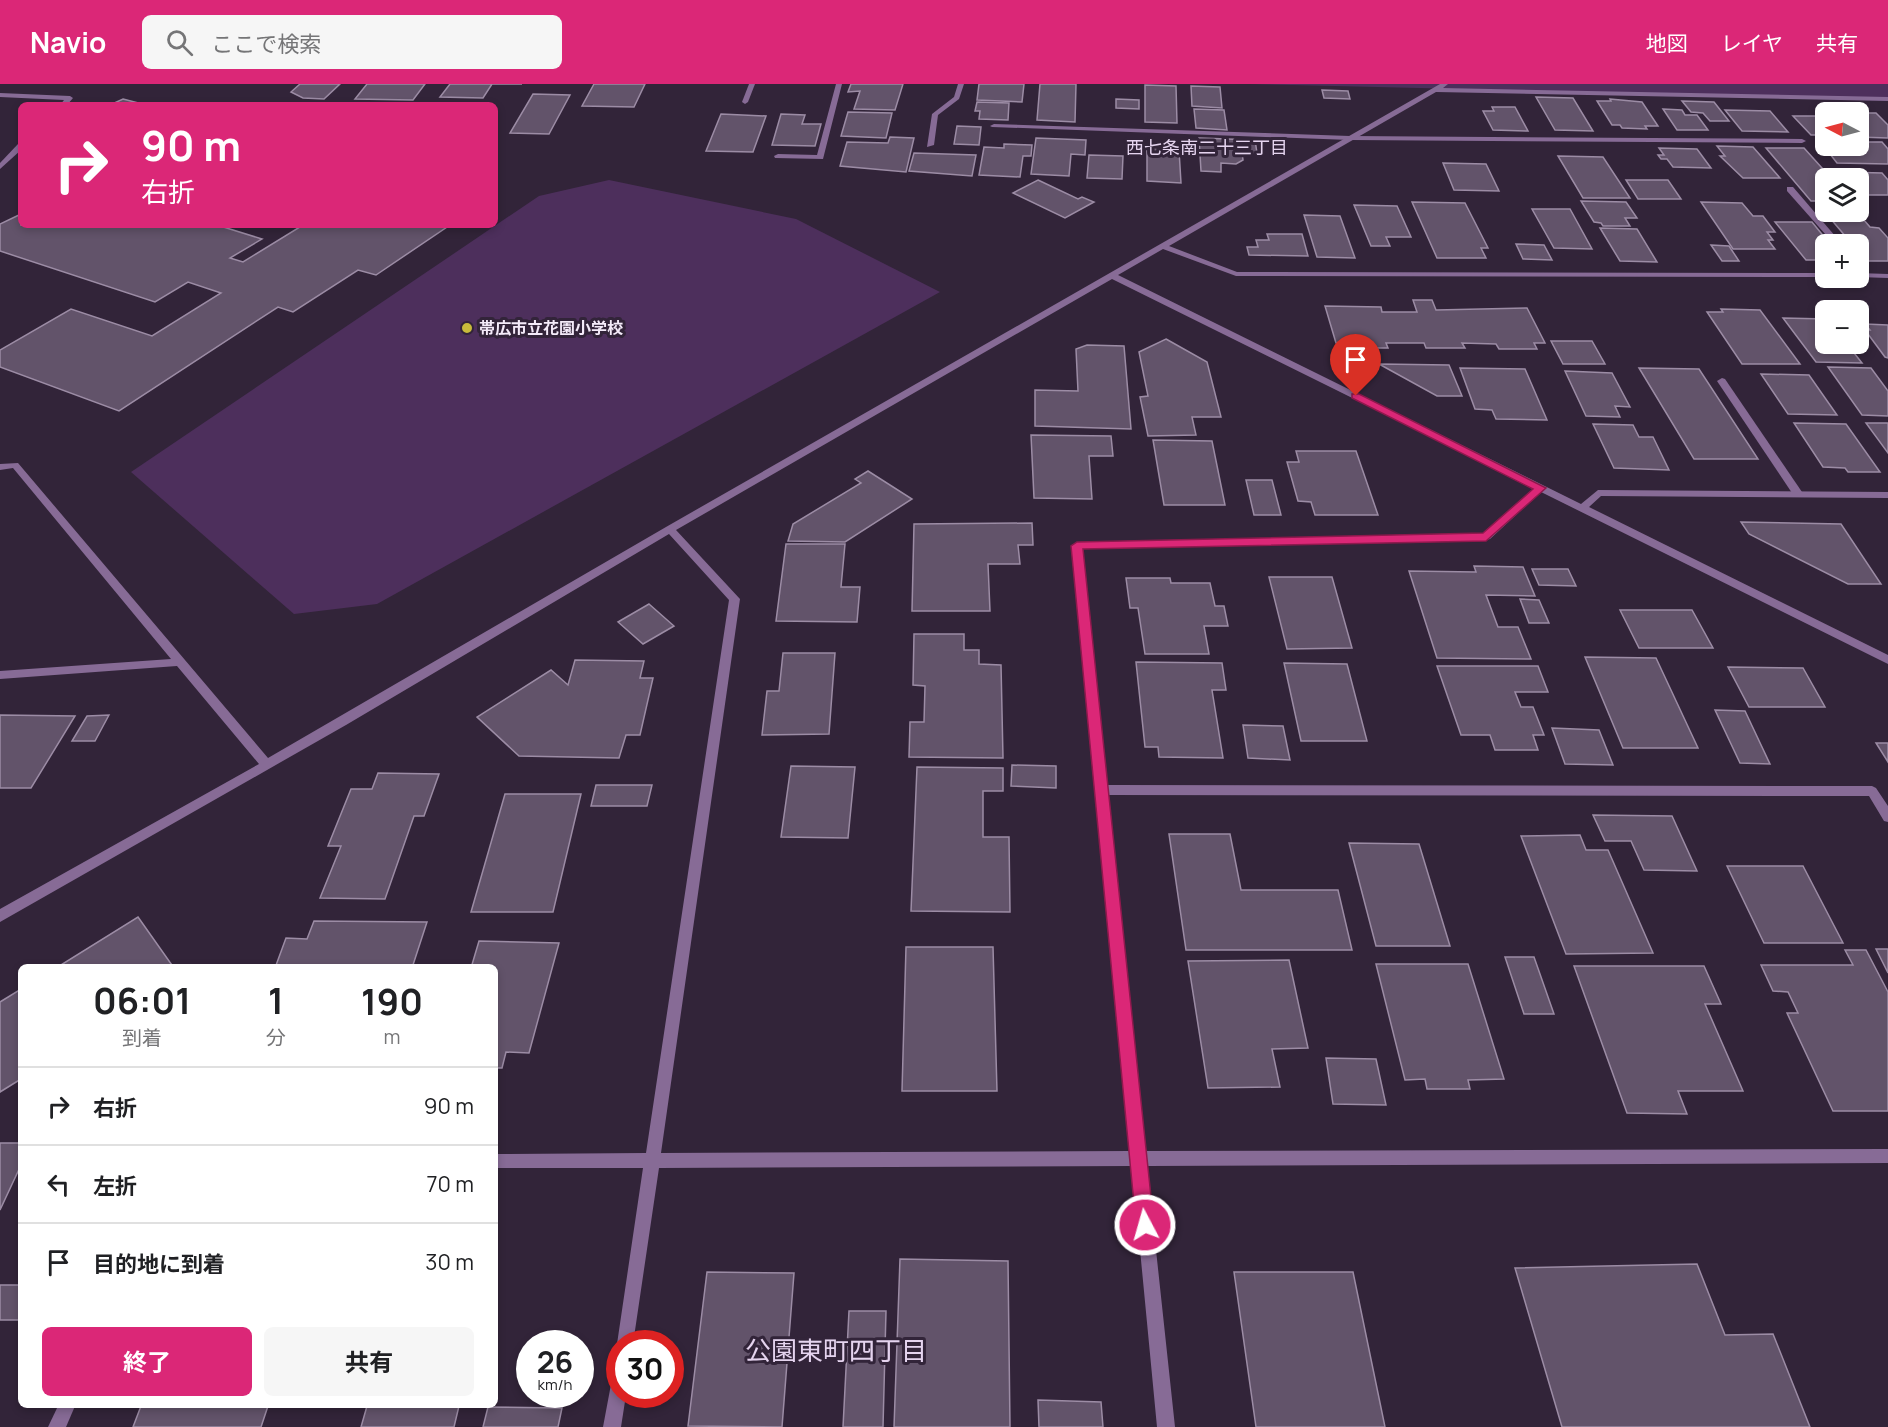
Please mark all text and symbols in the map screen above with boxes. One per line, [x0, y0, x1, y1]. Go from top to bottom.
search box [142, 15, 562, 69]
text: Navio [30, 23, 106, 61]
icon: search [163, 26, 196, 59]
text: ここで検索 [211, 29, 321, 59]
text: 地図 [1646, 29, 1688, 57]
text: レイヤ [1721, 29, 1783, 57]
text: 共有 [1816, 29, 1858, 57]
north arrow [1815, 102, 1869, 156]
map controls [1815, 102, 1869, 354]
text: 90 m [141, 116, 241, 174]
icon: right [42, 126, 120, 204]
district label: 西七条南二十三丁目 [1126, 135, 1288, 159]
button: layers [1815, 168, 1869, 222]
text: 右折 [141, 173, 195, 210]
button: + [1815, 234, 1869, 288]
button: − [1815, 300, 1869, 354]
place label: 帯広市立花園小学校 [479, 317, 623, 339]
marker: 帯広市立花園小学校 [460, 321, 474, 335]
pin [1330, 334, 1381, 396]
icon: arrive [1339, 343, 1372, 376]
text: 06:01 [93, 976, 191, 1025]
text: 1 [268, 976, 284, 1025]
text: 190 [361, 977, 423, 1026]
text: m [383, 1023, 400, 1050]
text: 到着 [122, 1024, 162, 1051]
text: 分 [266, 1024, 286, 1051]
icon: right [42, 1090, 75, 1123]
text: 90 m [424, 1091, 474, 1121]
text: 右折 [93, 1093, 137, 1123]
icon: left [42, 1168, 75, 1201]
text: 70 m [426, 1169, 474, 1199]
text: 左折 [93, 1171, 137, 1201]
position arrow [1113, 1193, 1177, 1257]
icon: arrive [42, 1246, 75, 1279]
text: 30 m [425, 1247, 474, 1277]
text: 目的地に到着 [93, 1249, 225, 1279]
button: 終了 [42, 1327, 252, 1396]
button: 共有 [264, 1327, 474, 1396]
speed limit sign: 30 [606, 1330, 684, 1408]
district label: 公園東町四丁目 [745, 1332, 927, 1368]
text: 26 [537, 1341, 573, 1382]
text: km/h [538, 1374, 572, 1395]

